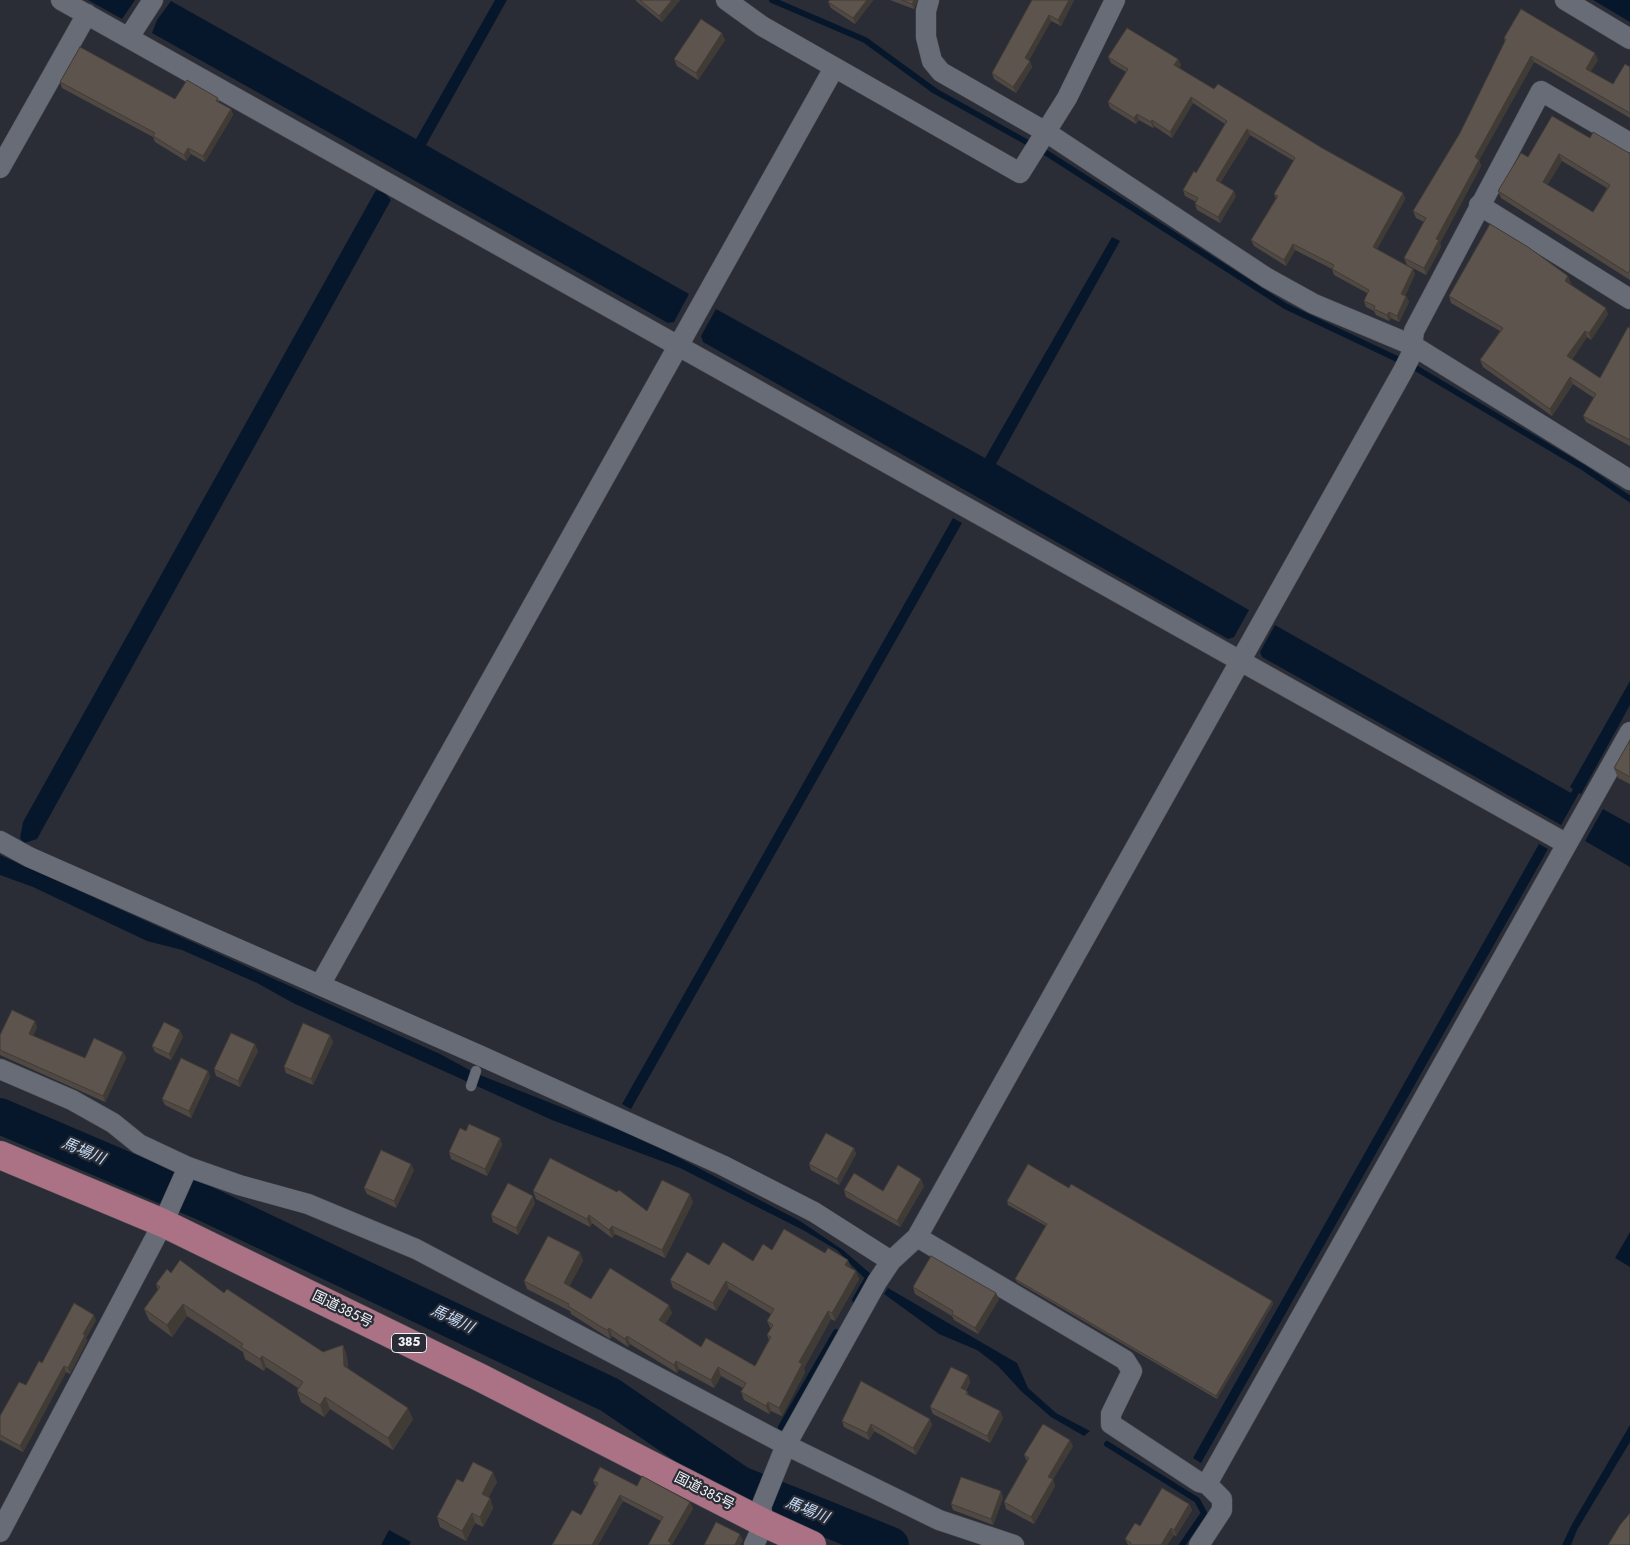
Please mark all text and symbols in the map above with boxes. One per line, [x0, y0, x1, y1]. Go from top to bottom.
water label: 馬場川 [59, 1135, 107, 1169]
street label: 国道385号 [309, 1288, 375, 1332]
water label: 馬場川 [428, 1302, 476, 1338]
road number: 385 [392, 1334, 426, 1352]
street label: 国道385号 [671, 1470, 737, 1514]
water label: 馬場川 [783, 1494, 831, 1528]

